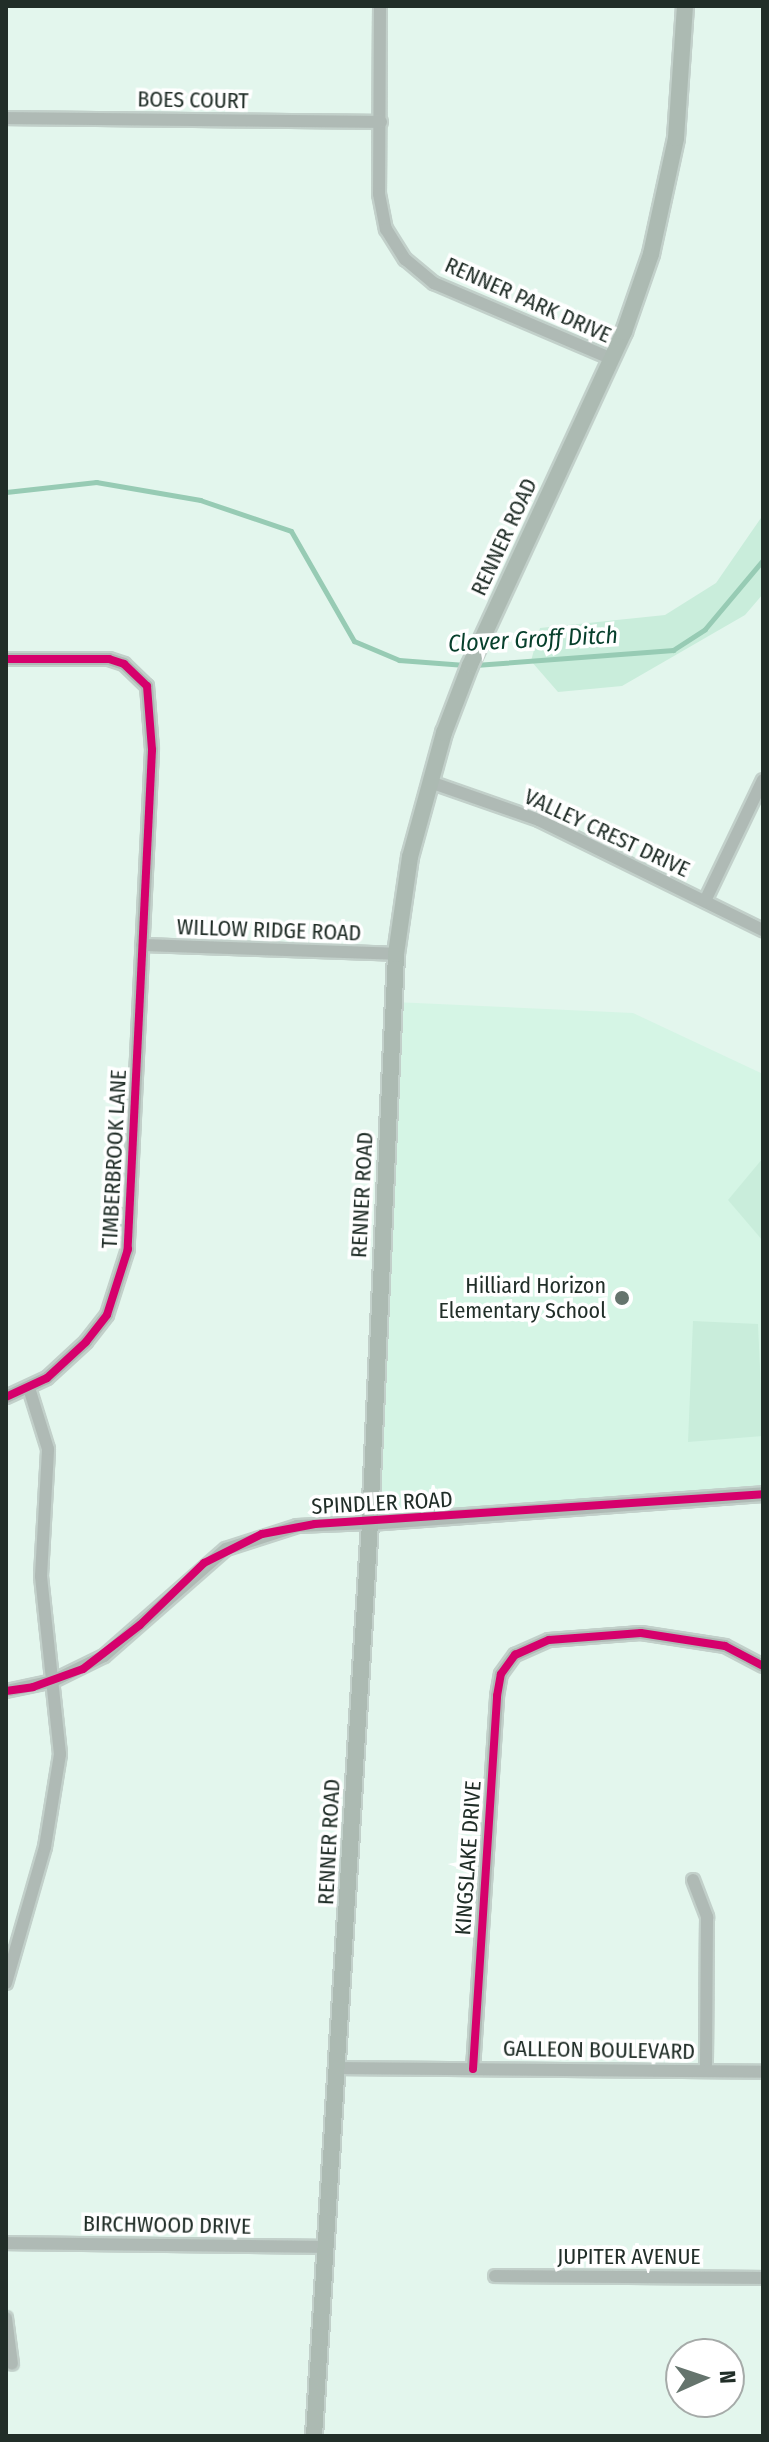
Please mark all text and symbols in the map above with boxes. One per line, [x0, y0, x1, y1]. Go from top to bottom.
street label: BOES COURT [137, 86, 249, 114]
street label: RENNER PARK DRIVE [441, 252, 615, 348]
street label: RENNER ROAD [465, 474, 543, 600]
water label: Clover Groff Ditch [447, 621, 619, 659]
street label: VALLEY CREST DRIVE [520, 783, 694, 883]
street label: WILLOW RIDGE ROAD [176, 914, 362, 946]
street label: TIMBERBROOK LANE [96, 1069, 132, 1249]
street label: RENNER ROAD [346, 1131, 378, 1259]
place label: Hilliard Horizon Elementary School [439, 1272, 606, 1324]
marker: Hilliard Horizon Elementary School [613, 1289, 631, 1307]
street label: SPINDLER ROAD [311, 1486, 453, 1520]
street label: RENNER ROAD [313, 1778, 345, 1906]
street label: KINGSLAKE DRIVE [449, 1780, 487, 1936]
street label: GALLEON BOULEVARD [503, 2035, 695, 2065]
street label: BIRCHWOOD DRIVE [83, 2210, 251, 2240]
street label: JUPITER AVENUE [557, 2244, 701, 2270]
north arrow [665, 2338, 745, 2418]
text: N [714, 2370, 741, 2384]

